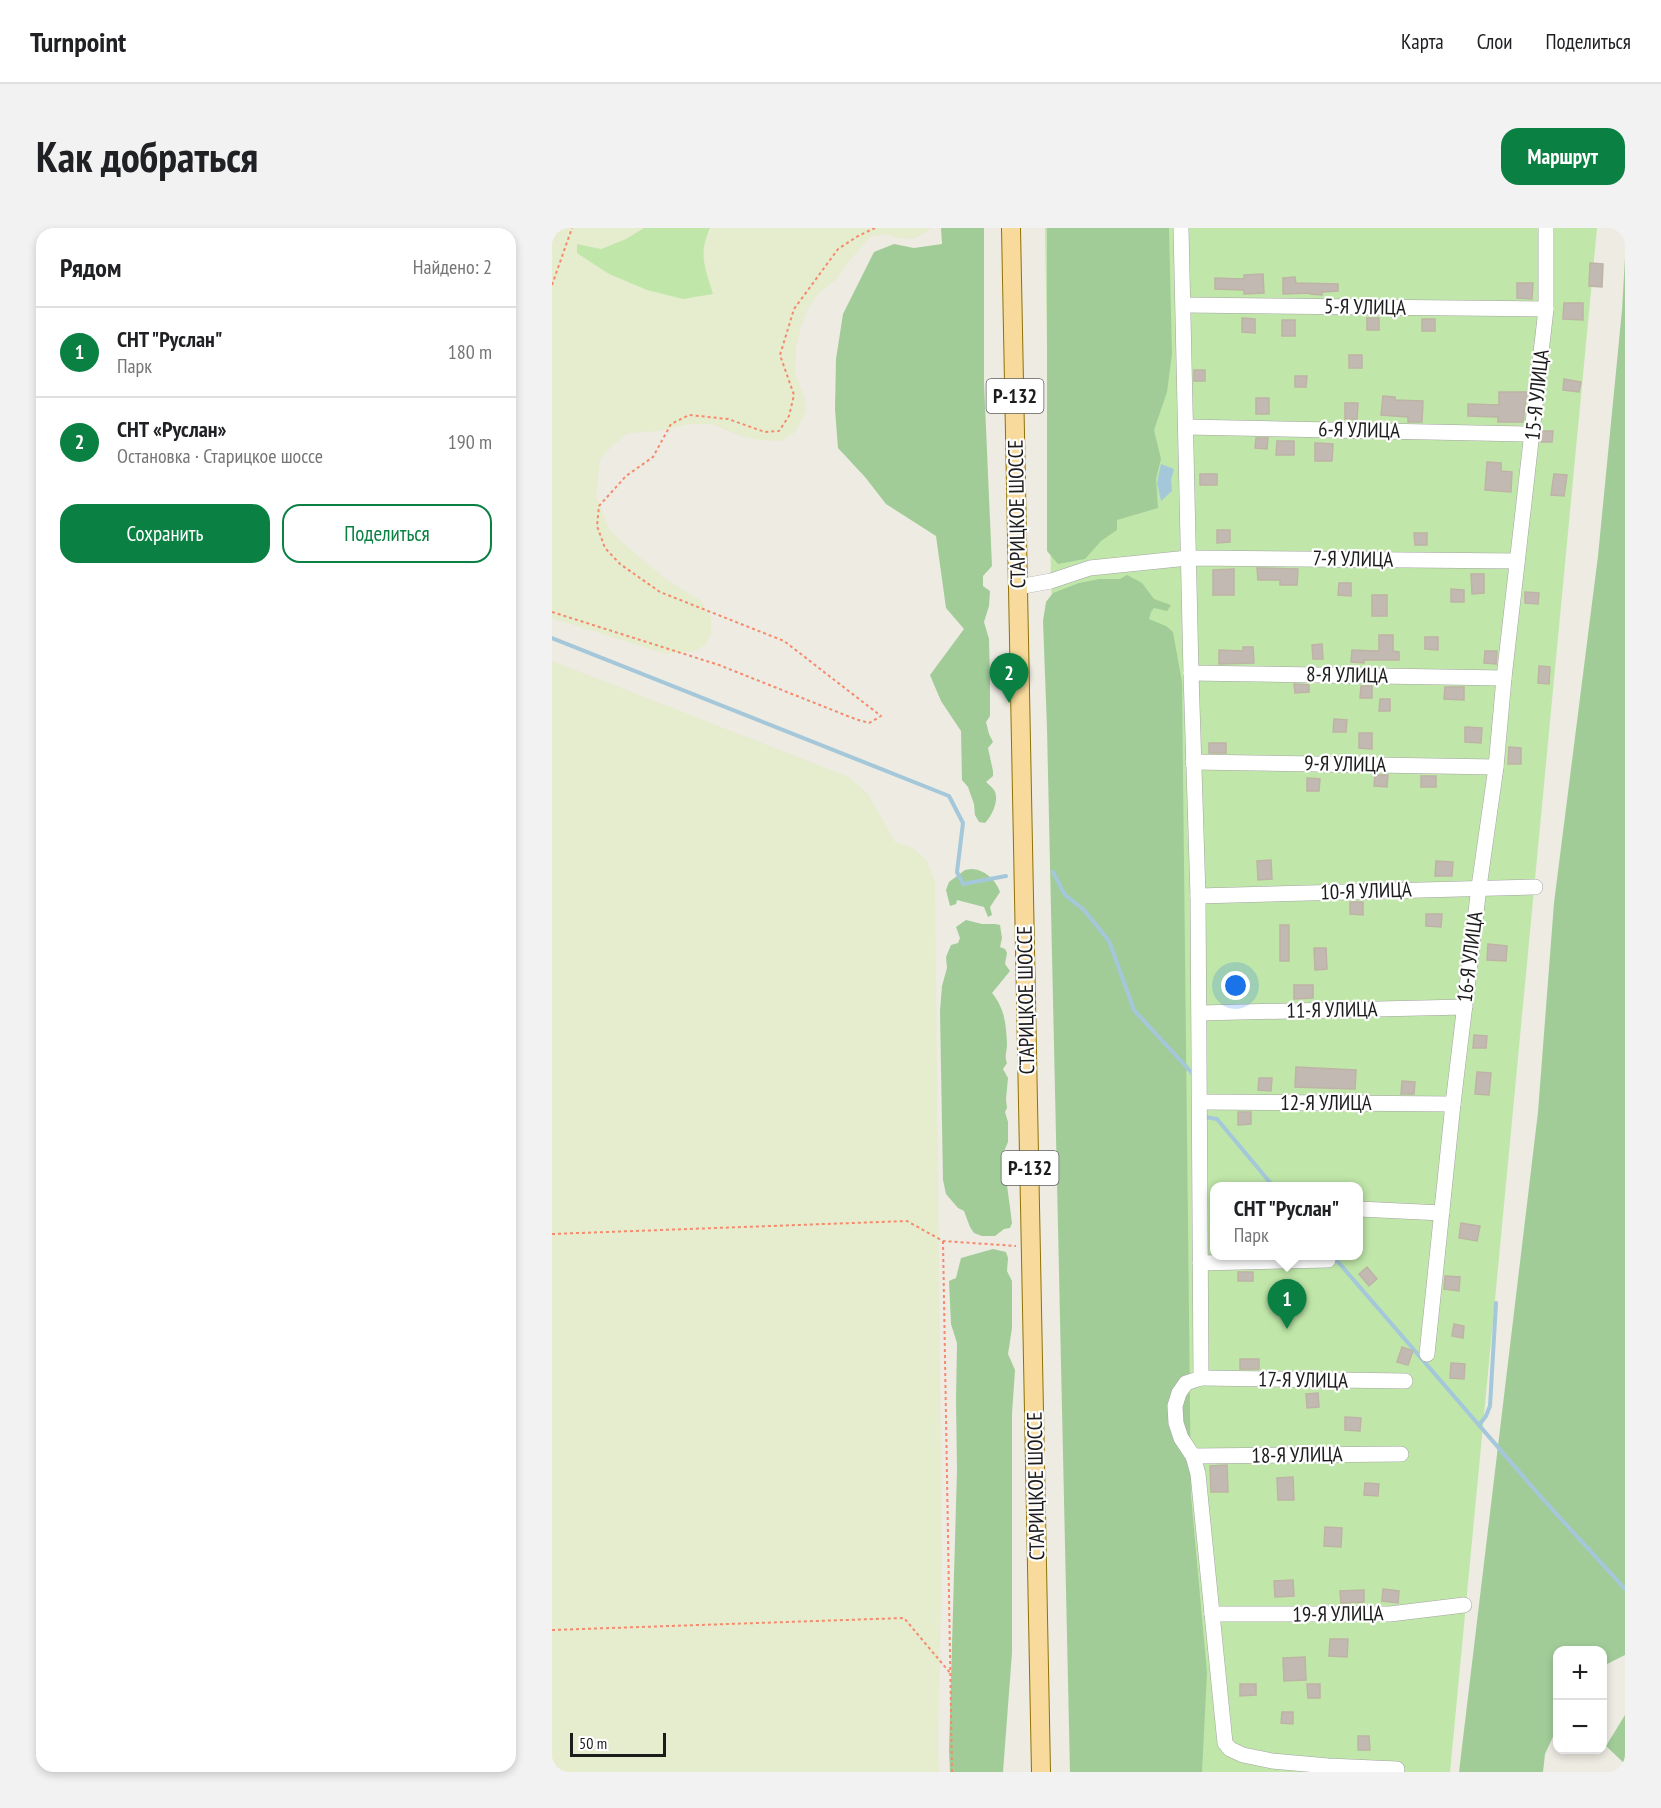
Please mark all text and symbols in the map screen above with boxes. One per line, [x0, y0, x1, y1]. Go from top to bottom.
text: Turnpoint [30, 23, 126, 60]
text: Карта [1401, 28, 1444, 55]
text: Слои [1477, 28, 1512, 55]
text: Поделиться [1545, 28, 1631, 55]
button: Маршрут [1501, 128, 1625, 185]
text: Как добраться [36, 129, 258, 184]
text: Рядом [60, 251, 121, 284]
text: Найдено: 2 [413, 254, 492, 280]
street label: 5-Я УЛИЦА [1324, 292, 1406, 321]
text: СНТ "Руслан" [117, 325, 223, 353]
text: 1 [75, 339, 84, 365]
text: 180 m [448, 339, 492, 365]
street label: 15-Я УЛИЦА [1518, 348, 1555, 442]
text: Парк [117, 353, 152, 379]
road number: Р-132 [986, 379, 1044, 413]
text: СНТ «Руслан» [117, 415, 227, 443]
street label: 6-Я УЛИЦА [1318, 415, 1400, 444]
text: 2 [75, 429, 84, 455]
text: 190 m [448, 429, 492, 455]
street label: СТАРИЦКОЕ ШОССЕ [1002, 439, 1031, 589]
text: Остановка · Старицкое шоссе [117, 443, 323, 469]
button: Сохранить [60, 504, 270, 563]
button: Поделиться [282, 504, 492, 563]
street label: 7-Я УЛИЦА [1312, 544, 1394, 573]
pin: 2 [990, 654, 1028, 703]
street label: 8-Я УЛИЦА [1306, 660, 1388, 689]
street label: 9-Я УЛИЦА [1304, 749, 1386, 778]
street label: 10-Я УЛИЦА [1320, 875, 1412, 906]
street label: 16-Я УЛИЦА [1451, 910, 1488, 1004]
street label: СТАРИЦКОЕ ШОССЕ [1011, 925, 1040, 1075]
your location [1221, 971, 1250, 1000]
street label: 11-Я УЛИЦА [1286, 995, 1378, 1024]
street label: 12-Я УЛИЦА [1280, 1089, 1372, 1116]
road number: Р-132 [1002, 1151, 1058, 1185]
popup [1210, 1182, 1363, 1260]
text: СНТ "Руслан" [1234, 1194, 1339, 1222]
text: Парк [1234, 1222, 1269, 1248]
pin: 1 [1268, 1280, 1306, 1329]
street label: 17-Я УЛИЦА [1258, 1365, 1348, 1394]
street label: СТАРИЦКОЕ ШОССЕ [1021, 1411, 1050, 1561]
street label: 18-Я УЛИЦА [1251, 1440, 1343, 1469]
street label: 19-Я УЛИЦА [1292, 1599, 1384, 1628]
map controls [1553, 1646, 1607, 1754]
button: + [1553, 1646, 1607, 1700]
button: − [1553, 1700, 1607, 1754]
scale bar [570, 1730, 666, 1758]
text: 50 m [579, 1733, 607, 1753]

